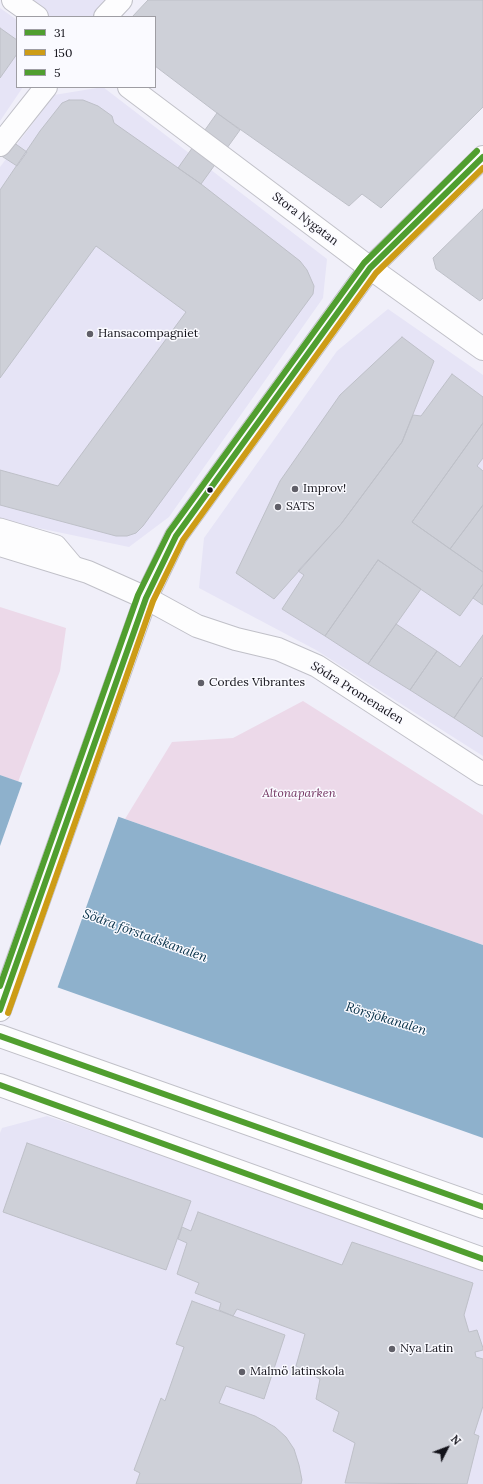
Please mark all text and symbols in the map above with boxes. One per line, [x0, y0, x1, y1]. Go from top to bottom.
legend [16, 16, 156, 88]
text: 31 [54, 25, 65, 40]
text: 150 [54, 45, 72, 60]
text: 5 [54, 65, 61, 80]
street label: Stora Nygatan [269, 189, 341, 249]
place label: Hansacompagniet [98, 327, 198, 341]
marker: Hansacompagniet [85, 329, 95, 339]
place label: Improv! [303, 482, 346, 496]
marker: Improv! [290, 484, 300, 494]
unlabelled marker [205, 485, 215, 495]
place label: SATS [286, 500, 315, 514]
marker: SATS [273, 502, 283, 512]
street label: Södra Promenaden [308, 659, 406, 727]
place label: Cordes Vibrantes [209, 676, 305, 690]
marker: Cordes Vibrantes [196, 678, 206, 688]
park label: Altonaparken [262, 787, 336, 801]
water label: Södra förstadskanalen [81, 906, 209, 966]
water label: Rörsjökanalen [344, 999, 428, 1039]
place label: Nya Latin [400, 1342, 453, 1356]
marker: Nya Latin [387, 1344, 397, 1354]
place label: Malmö latinskola [250, 1365, 344, 1379]
marker: Malmö latinskola [237, 1367, 247, 1377]
north arrow [427, 1428, 467, 1468]
text: N [448, 1432, 464, 1448]

